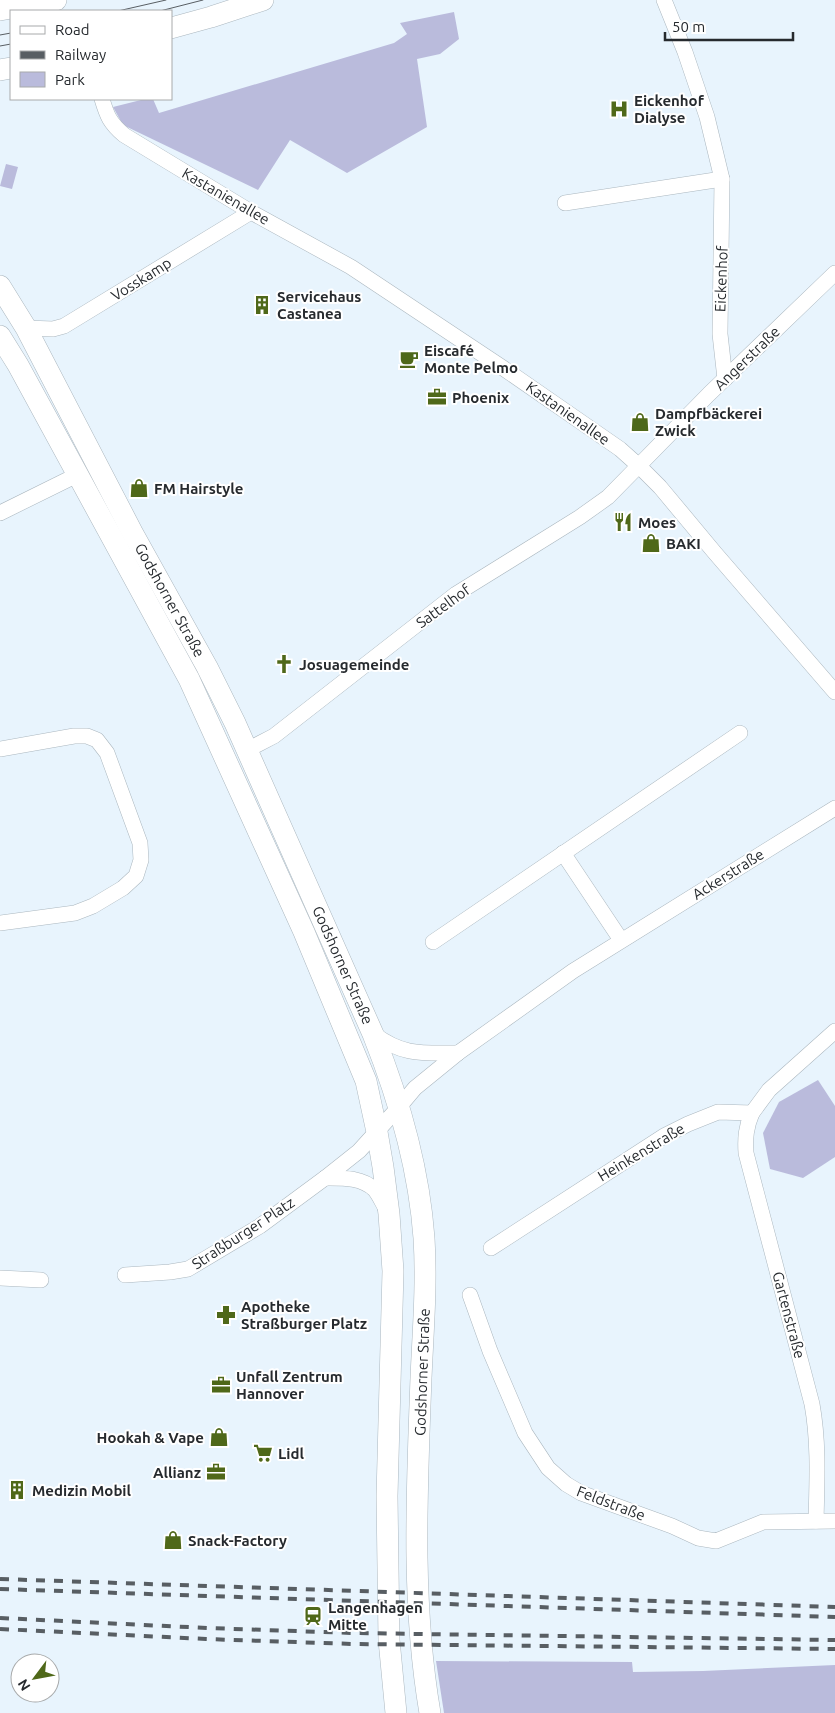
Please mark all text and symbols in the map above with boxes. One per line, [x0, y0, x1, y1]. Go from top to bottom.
legend [10, 10, 172, 100]
scale bar [665, 10, 792, 42]
text: 50 m [672, 18, 705, 35]
text: Road [55, 21, 90, 38]
text: Railway [55, 46, 106, 63]
text: Park [55, 71, 85, 88]
place label: Eickenhof Dialyse [634, 92, 705, 126]
hospital icon: Eickenhof Dialyse [608, 98, 630, 120]
street label: Kastanienallee [179, 164, 273, 228]
street label: Eickenhof [711, 245, 731, 312]
street label: Vosskamp [108, 254, 174, 304]
place label: Servicehaus Castanea [277, 288, 361, 322]
building icon: Servicehaus Castanea [251, 294, 273, 316]
street label: Angerstraße [711, 323, 783, 393]
place label: Eiscafé Monte Pelmo [424, 342, 518, 376]
cafe icon: Eiscafé Monte Pelmo [398, 348, 420, 370]
street label: Kastanienallee [523, 378, 613, 448]
office icon: Phoenix [426, 386, 448, 408]
place label: Phoenix [452, 389, 509, 406]
place label: Dampfbäckerei Zwick [655, 405, 762, 439]
shop icon: Dampfbäckerei Zwick [629, 411, 651, 433]
shop icon: FM Hairstyle [128, 477, 150, 499]
place label: FM Hairstyle [154, 480, 244, 497]
restaurant icon: Moes [612, 511, 634, 533]
place label: Moes [638, 514, 676, 531]
shop icon: BAKI [640, 532, 662, 554]
place label: BAKI [666, 535, 701, 552]
street label: Godshorner Straße [132, 540, 208, 660]
street label: Sattelhof [413, 581, 474, 631]
church icon: Josuagemeinde [273, 653, 295, 675]
place label: Josuagemeinde [299, 656, 409, 673]
street label: Ackerstraße [689, 845, 767, 903]
street label: Godshorner Straße [309, 903, 377, 1027]
street label: Heinkenstraße [595, 1119, 687, 1185]
street label: Straßburger Platz [189, 1194, 297, 1272]
street label: Gartenstraße [769, 1270, 809, 1360]
place label: Apotheke Straßburger Platz [241, 1298, 367, 1332]
pharmacy icon: Apotheke Straßburger Platz [215, 1304, 237, 1326]
street label: Godshorner Straße [411, 1308, 433, 1436]
place label: Unfall Zentrum Hannover [236, 1368, 343, 1402]
office icon: Unfall Zentrum Hannover [210, 1374, 232, 1396]
shop icon: Hookah & Vape [208, 1426, 230, 1448]
place label: Hookah & Vape [97, 1429, 204, 1446]
supermarket icon: Lidl [252, 1442, 274, 1464]
place label: Lidl [278, 1445, 304, 1462]
office icon: Allianz [205, 1461, 227, 1483]
place label: Allianz [153, 1464, 201, 1481]
building icon: Medizin Mobil [6, 1479, 28, 1501]
place label: Medizin Mobil [32, 1482, 132, 1499]
street label: Feldstraße [574, 1482, 648, 1524]
shop icon: Snack-Factory [162, 1529, 184, 1551]
place label: Snack-Factory [188, 1532, 287, 1549]
place label: Langenhagen Mitte [328, 1599, 423, 1633]
station icon: Langenhagen Mitte [302, 1605, 324, 1627]
north arrow [10, 1653, 60, 1703]
text: N [14, 1676, 34, 1694]

